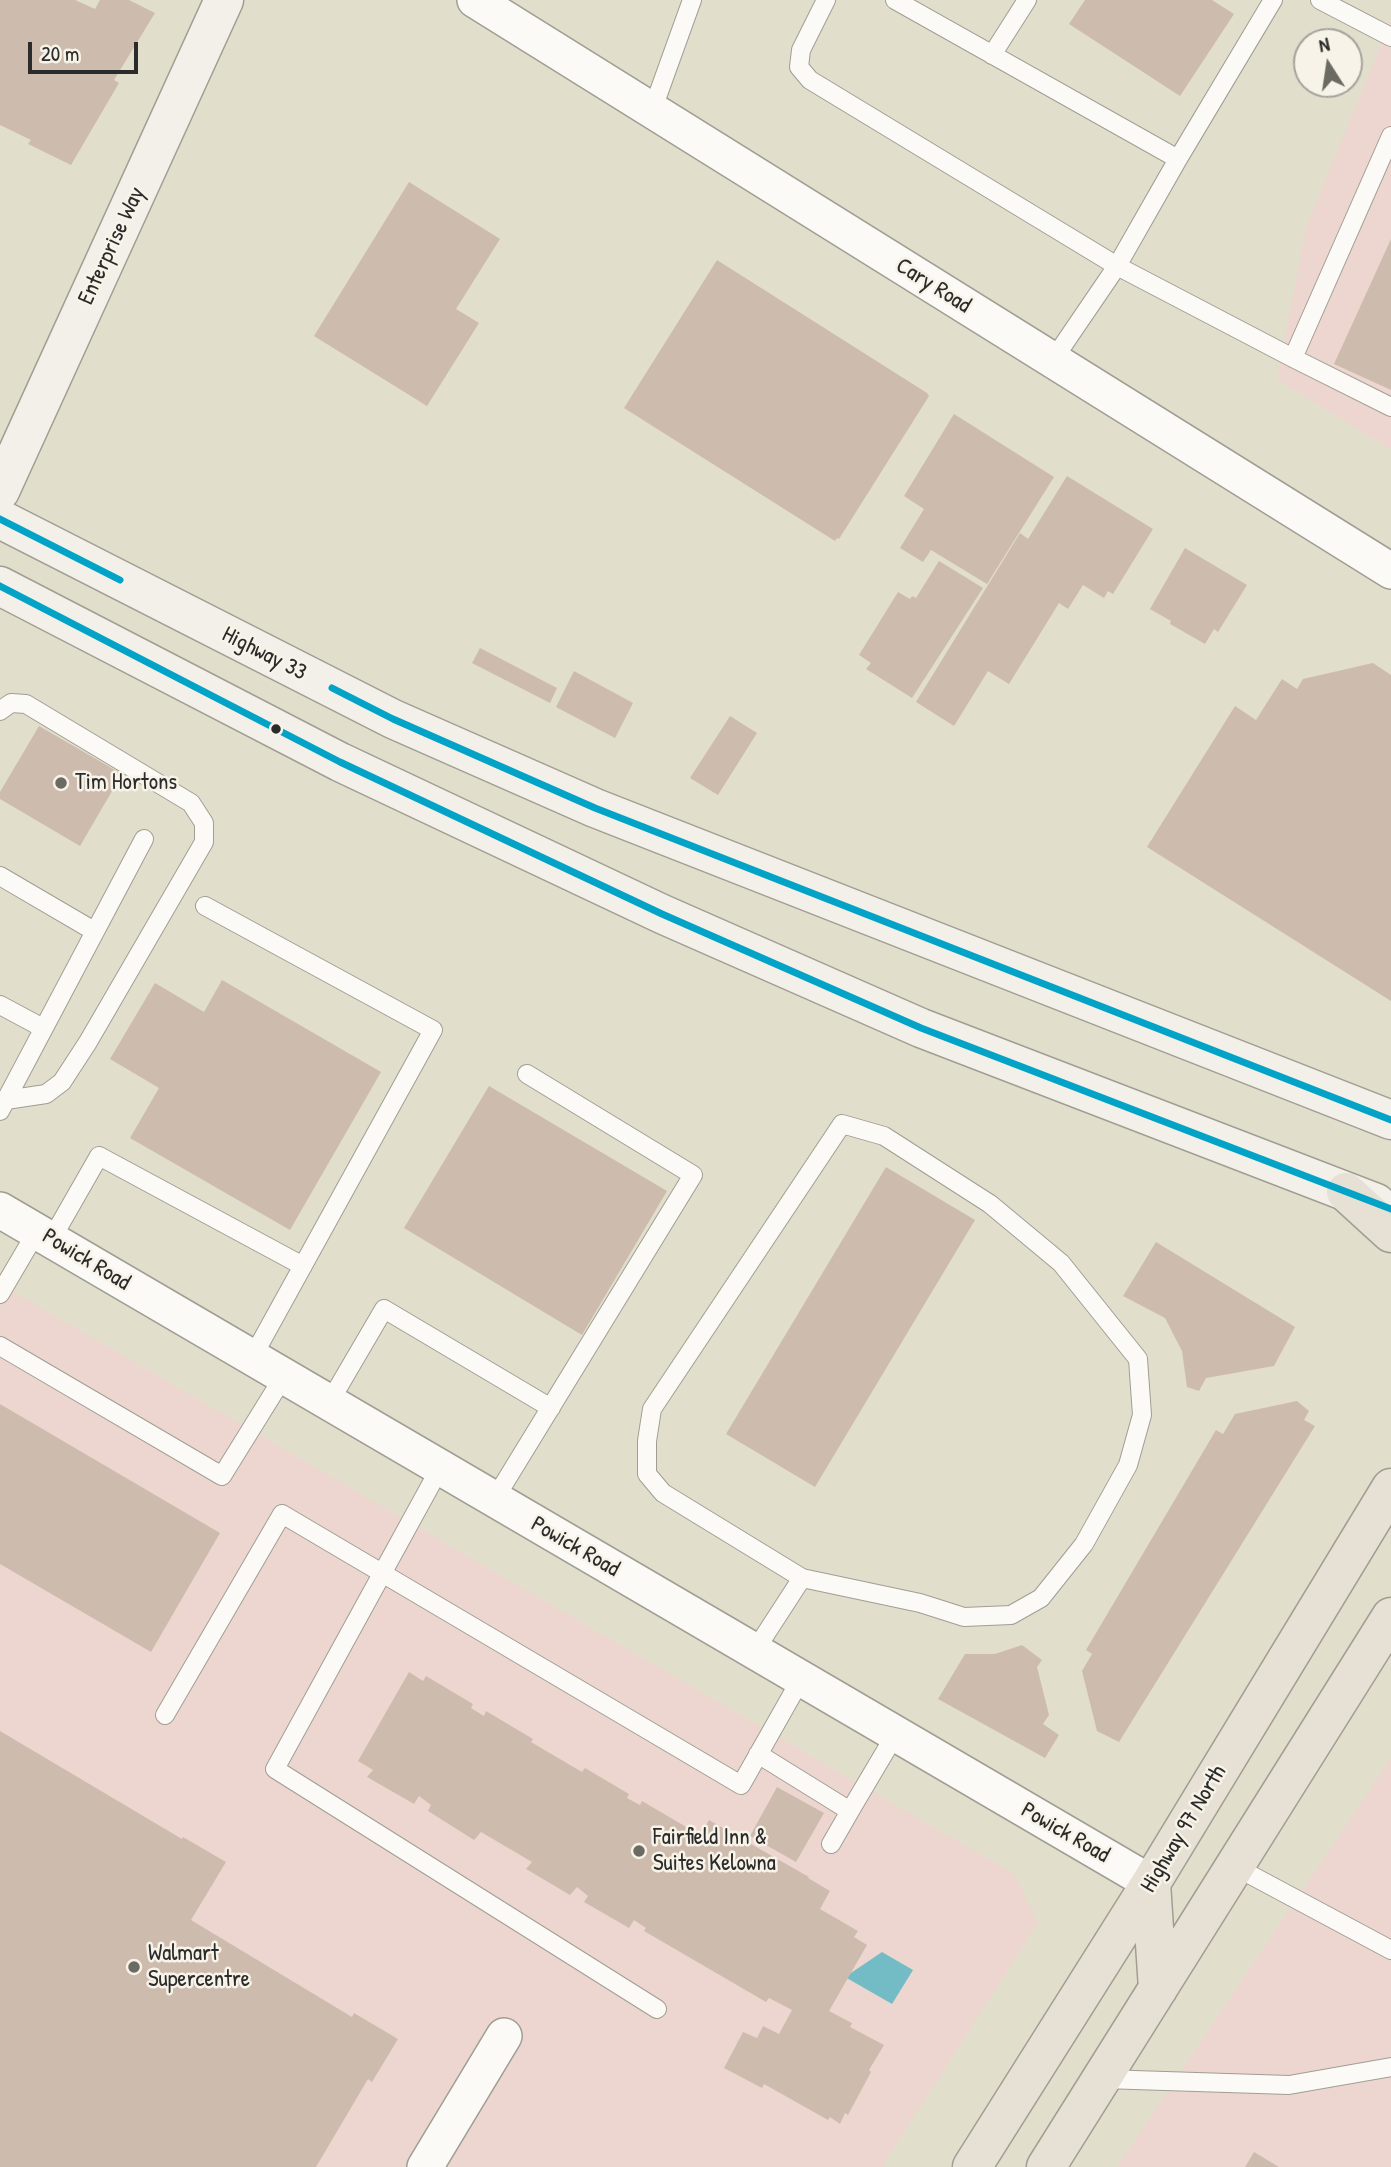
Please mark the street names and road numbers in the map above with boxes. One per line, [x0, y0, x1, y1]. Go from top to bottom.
street label: Enterprise Way [73, 183, 151, 309]
street label: Cary Road [890, 252, 976, 320]
street label: Highway 33 [217, 621, 311, 687]
street label: Powick Road [37, 1223, 135, 1297]
street label: Powick Road [526, 1511, 624, 1583]
street label: Highway 97 North [1135, 1760, 1233, 1898]
street label: Powick Road [1016, 1797, 1114, 1869]

